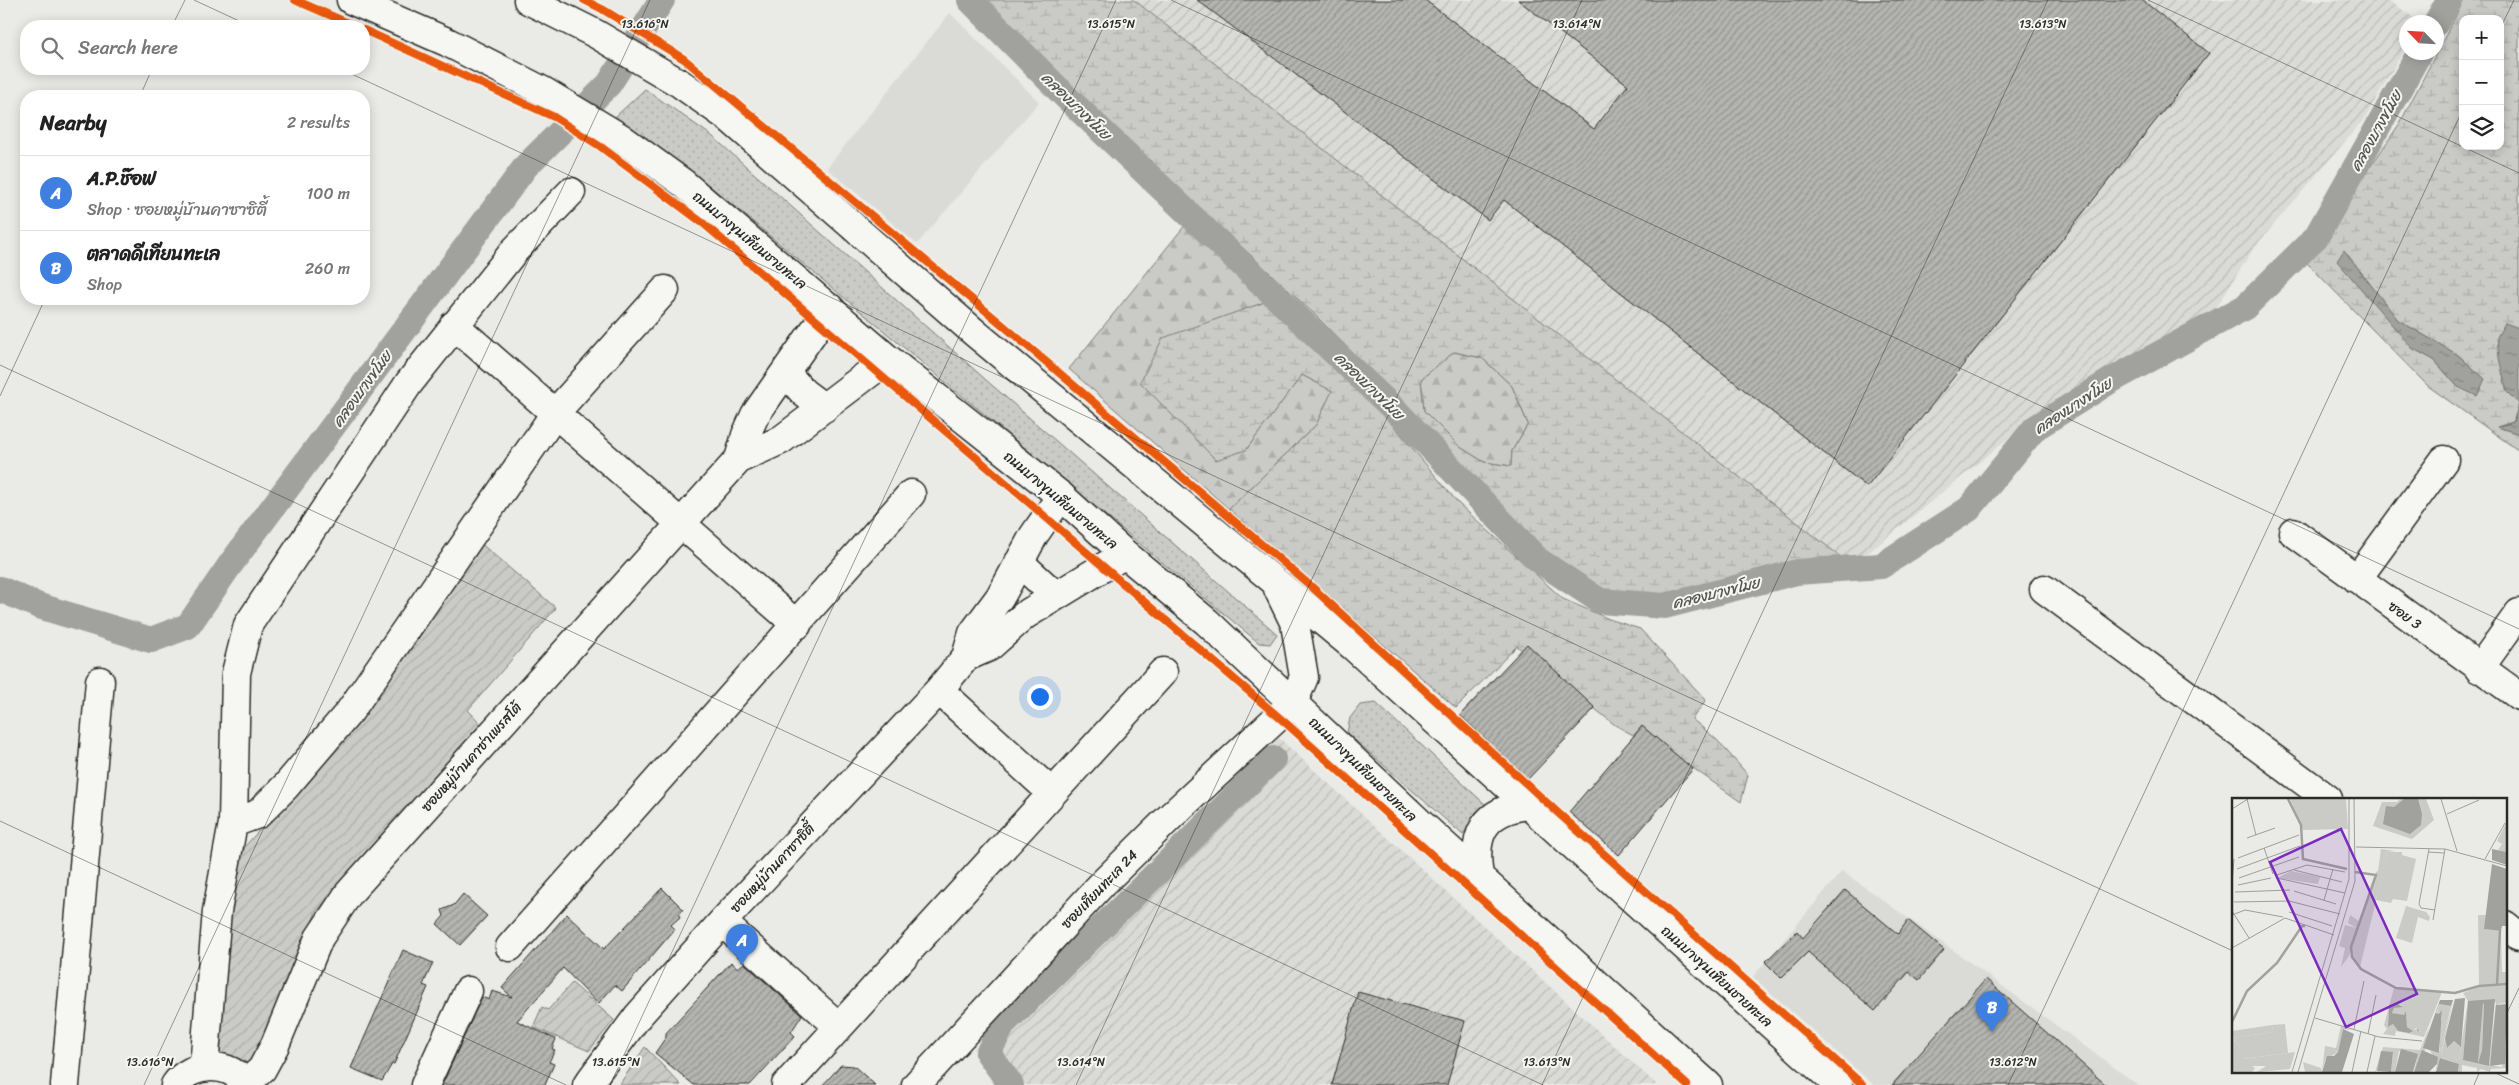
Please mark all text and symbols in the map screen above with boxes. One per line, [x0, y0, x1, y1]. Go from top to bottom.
text: 13.616°N [621, 13, 669, 35]
text: 13.615°N [1087, 13, 1136, 35]
text: 13.614°N [1553, 13, 1602, 35]
text: 13.613°N [2019, 13, 2067, 35]
north arrow [2399, 15, 2444, 60]
map controls [2459, 15, 2504, 150]
button: + [2459, 15, 2504, 60]
search box [20, 20, 370, 75]
text: Search here [78, 31, 178, 64]
icon: search [38, 34, 66, 62]
button: − [2459, 60, 2504, 105]
water label: คลองบางขโมย [1035, 66, 1119, 148]
water label: คลองบางขโมย [2343, 84, 2410, 176]
text: Nearby [40, 104, 106, 142]
button: layers [2459, 105, 2504, 150]
text: 2 results [287, 108, 350, 137]
text: A.P.ช๊อฟ [87, 162, 156, 195]
text: A [51, 179, 61, 208]
text: 100 m [306, 179, 350, 208]
street label: ถนนบางขุนเทียนชายทะเล [687, 185, 813, 296]
text: Shop · ซอยหมู่บ้านคาซาซิตี้ [87, 195, 267, 224]
text: ตลาดดีเทียนทะเล [87, 237, 220, 270]
text: B [51, 254, 61, 283]
text: 260 m [305, 254, 350, 283]
text: Shop [87, 270, 122, 299]
water label: คลองบางขโมย [325, 343, 400, 433]
water label: คลองบางขโมย [1328, 346, 1412, 428]
water label: คลองบางขโมย [2029, 370, 2119, 441]
street label: ถนนบางขุนเทียนชายทะเล [998, 445, 1124, 556]
water label: คลองบางขโมย [1670, 569, 1765, 616]
street label: ซอย 3 [2383, 595, 2427, 636]
your location [1027, 684, 1053, 710]
street label: ซอยหมู่บ้านคาซ่าเพรสโต้ [415, 695, 529, 818]
street label: ถนนบางขุนเทียนชายทะเล [1302, 711, 1423, 828]
inset map [2232, 798, 2506, 1072]
street label: ซอยหมู่บ้านคาซาซิตี้ [723, 815, 823, 919]
street label: ซอยเทียนทะเล 24 [1055, 844, 1144, 935]
street label: ถนนบางขุนเทียนชายทะเล [1655, 919, 1778, 1034]
pin: A [726, 924, 758, 965]
pin: B [1976, 991, 2008, 1032]
text: 13.616°N [126, 1051, 174, 1073]
text: 13.615°N [592, 1051, 641, 1073]
text: 13.614°N [1057, 1051, 1106, 1073]
text: 13.613°N [1523, 1051, 1571, 1073]
text: 13.612°N [1989, 1051, 2038, 1073]

